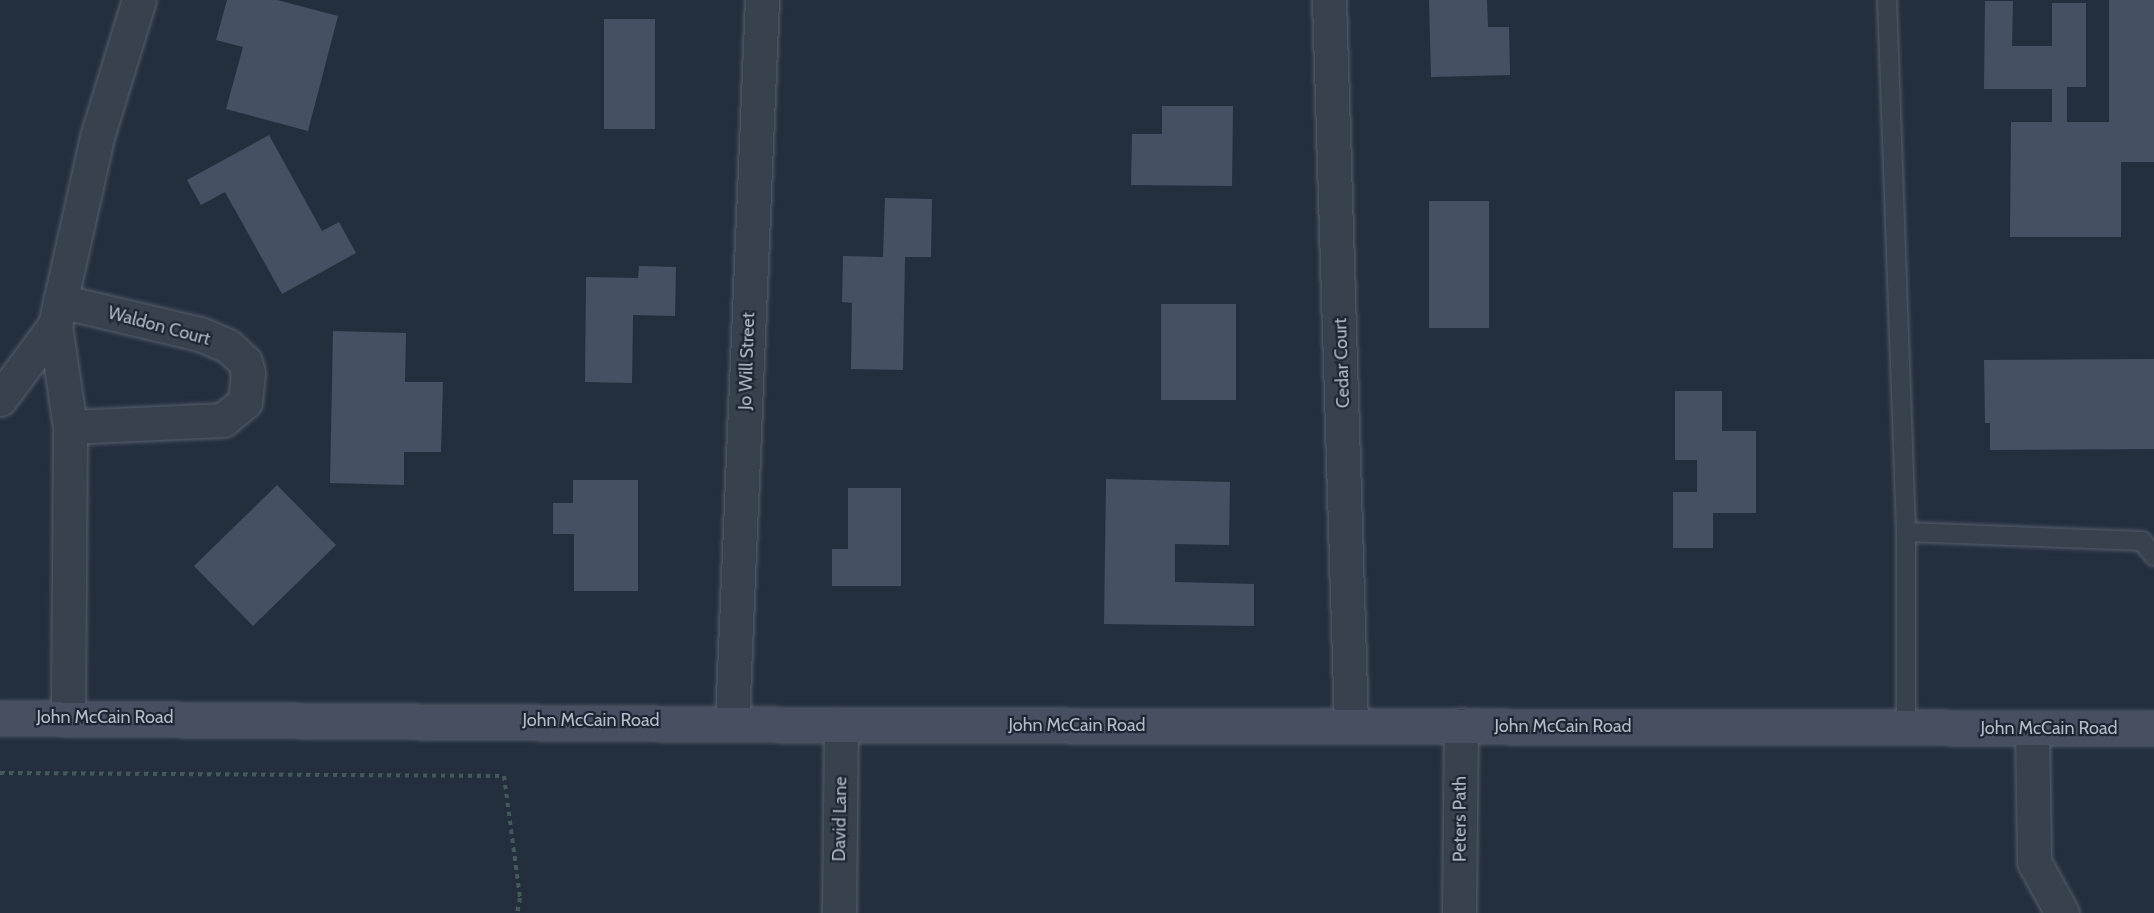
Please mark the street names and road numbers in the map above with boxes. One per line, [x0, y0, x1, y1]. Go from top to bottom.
street label: Waldon Court [105, 302, 213, 350]
street label: Jo Will Street [734, 312, 760, 410]
street label: Cedar Court [1330, 317, 1354, 409]
street label: John McCain Road [36, 706, 174, 728]
street label: John McCain Road [522, 709, 660, 731]
street label: John McCain Road [1008, 714, 1146, 736]
street label: John McCain Road [1494, 715, 1632, 737]
street label: John McCain Road [1980, 717, 2118, 739]
street label: David Lane [828, 776, 852, 862]
street label: Peters Path [1449, 776, 1471, 862]

